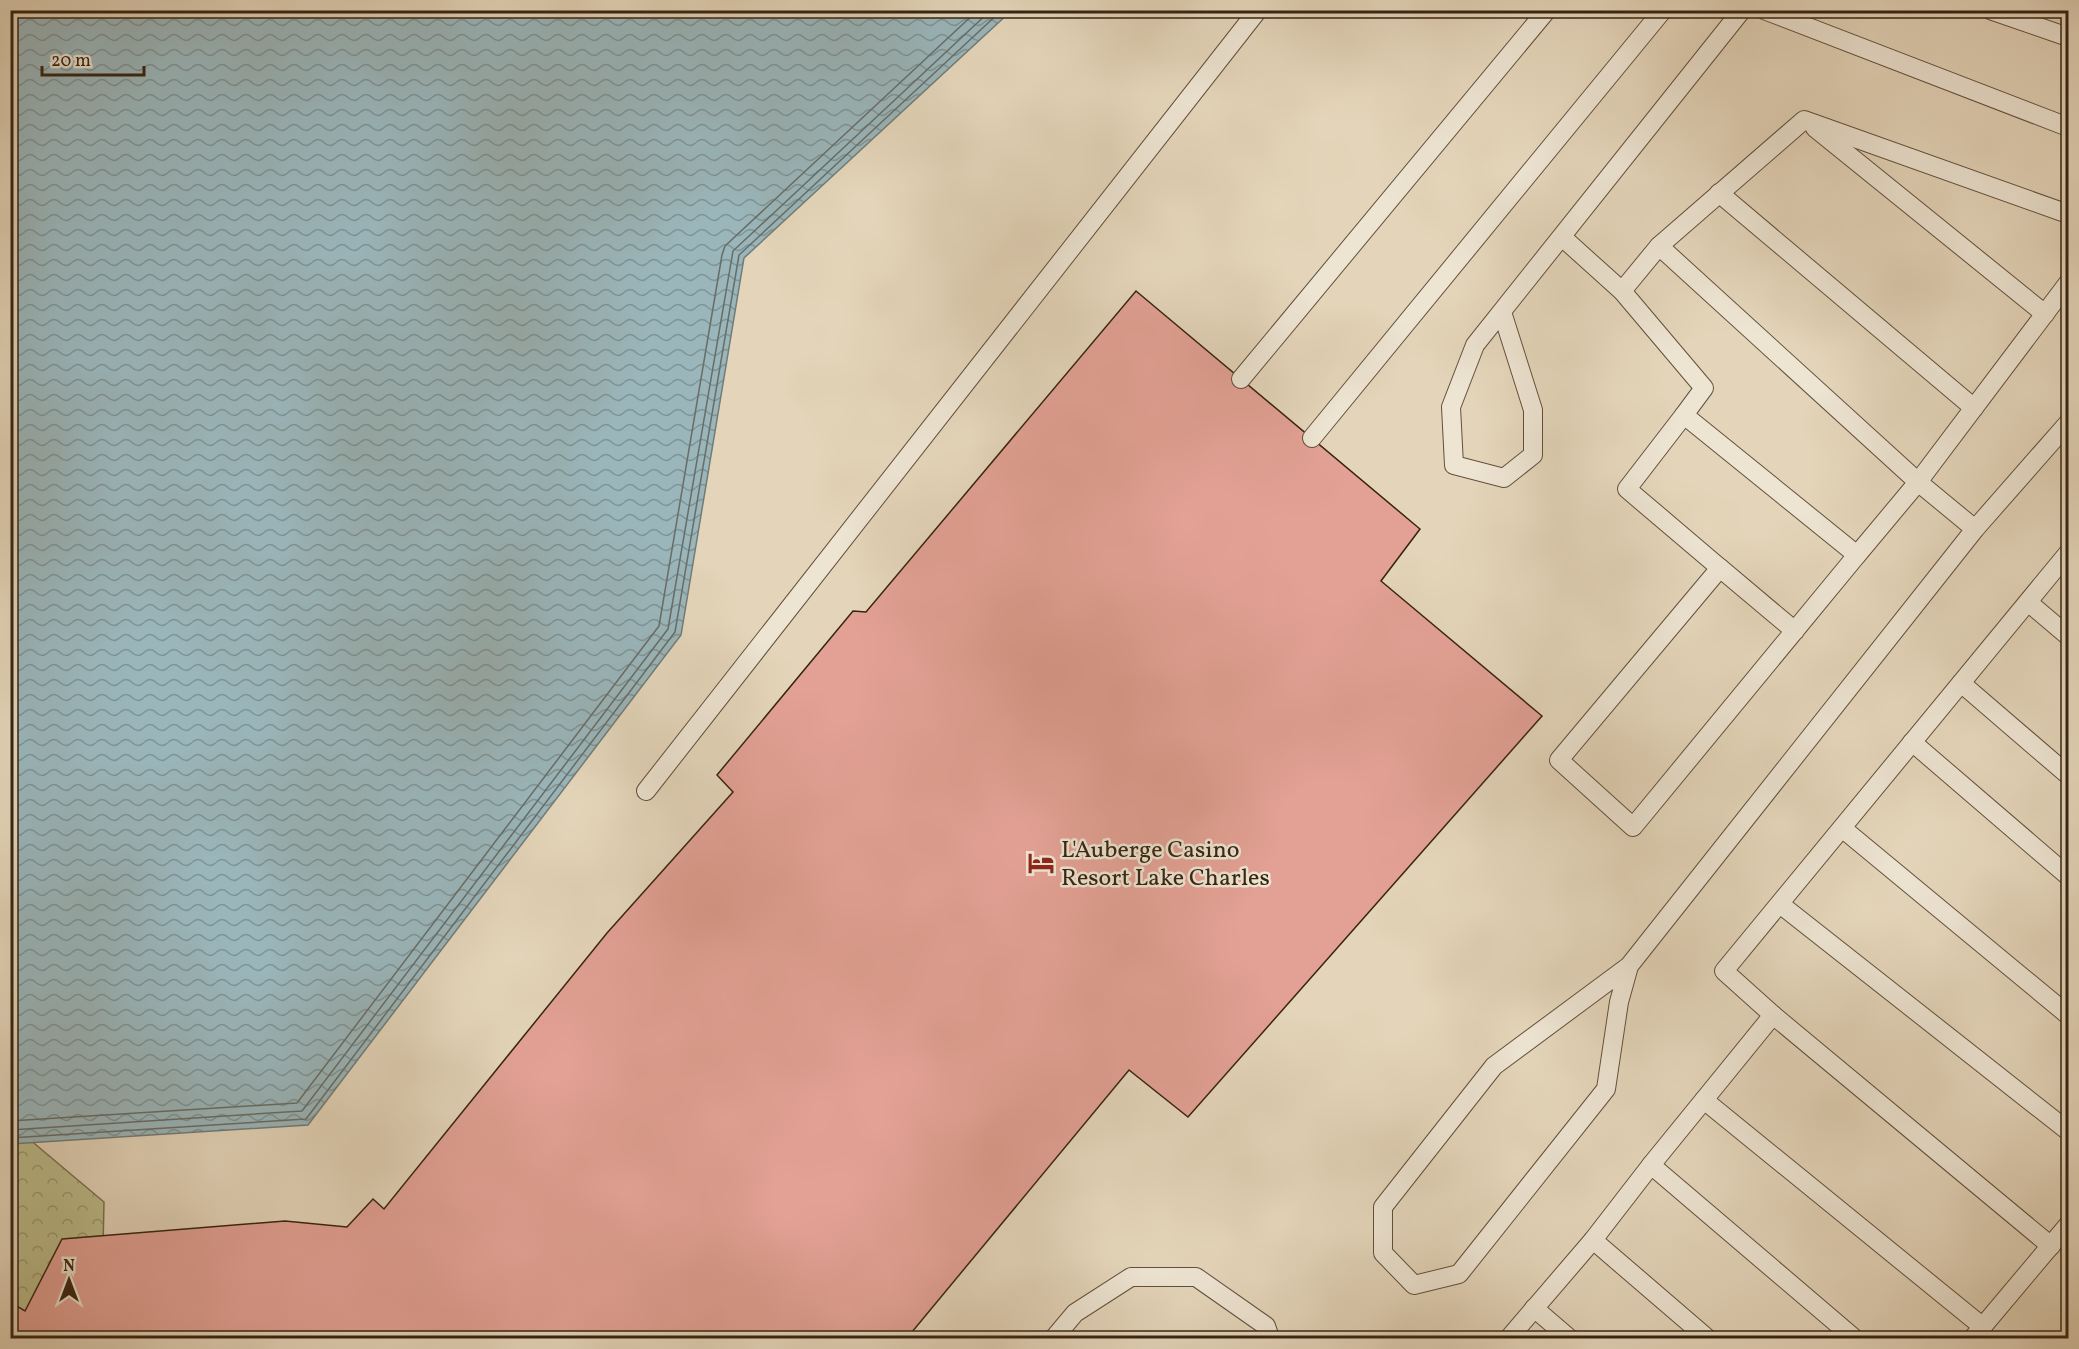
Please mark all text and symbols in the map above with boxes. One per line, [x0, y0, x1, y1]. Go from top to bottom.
scale bar [42, 39, 144, 77]
text: 20 m [51, 49, 91, 74]
place label: L'Auberge Casino Resort Lake Charles [1061, 834, 1270, 896]
hotel icon: L'Auberge Casino Resort Lake Charles [1026, 848, 1056, 878]
north arrow [39, 1250, 99, 1310]
text: N [63, 1256, 75, 1278]

